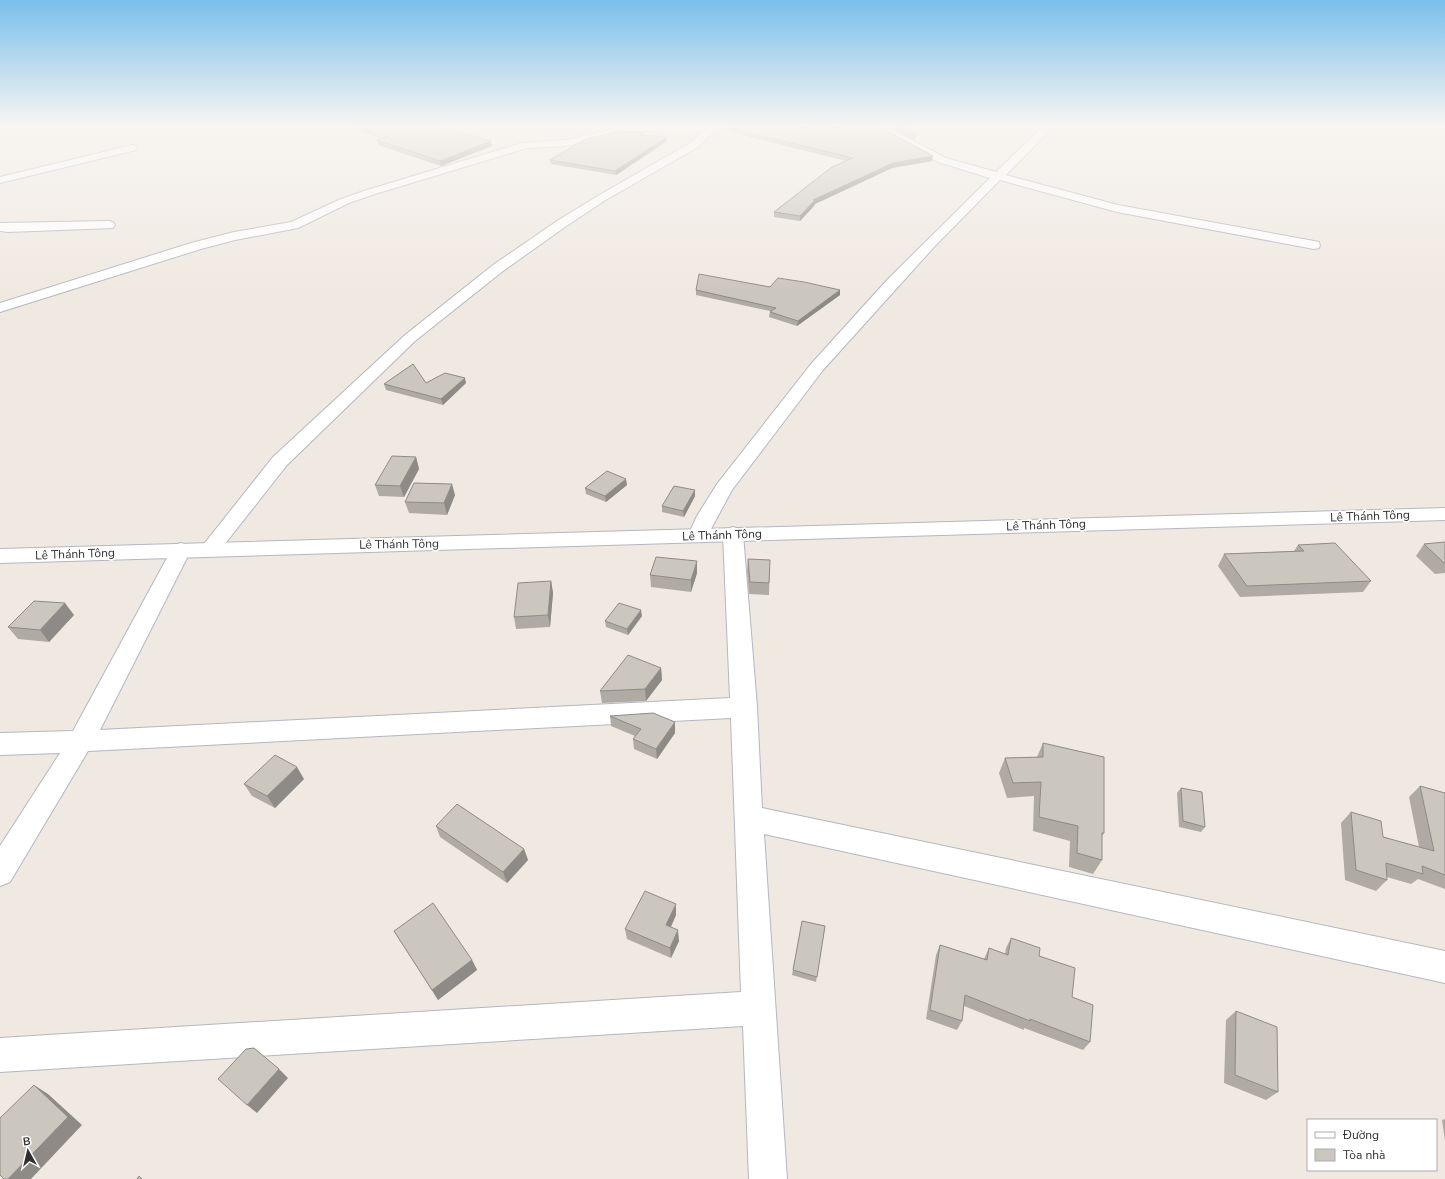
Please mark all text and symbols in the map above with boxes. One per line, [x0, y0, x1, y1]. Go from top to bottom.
street label: Lê Thánh Tông [1330, 507, 1410, 525]
street label: Lê Thánh Tông [1006, 516, 1086, 534]
street label: Lê Thánh Tông [682, 526, 762, 544]
street label: Lê Thánh Tông [359, 535, 439, 553]
street label: Lê Thánh Tông [35, 545, 115, 563]
legend [1307, 1119, 1437, 1171]
text: Đường [1342, 1127, 1379, 1143]
north arrow [8, 1131, 48, 1171]
text: B [22, 1134, 31, 1150]
text: Tòa nhà [1343, 1147, 1385, 1163]

